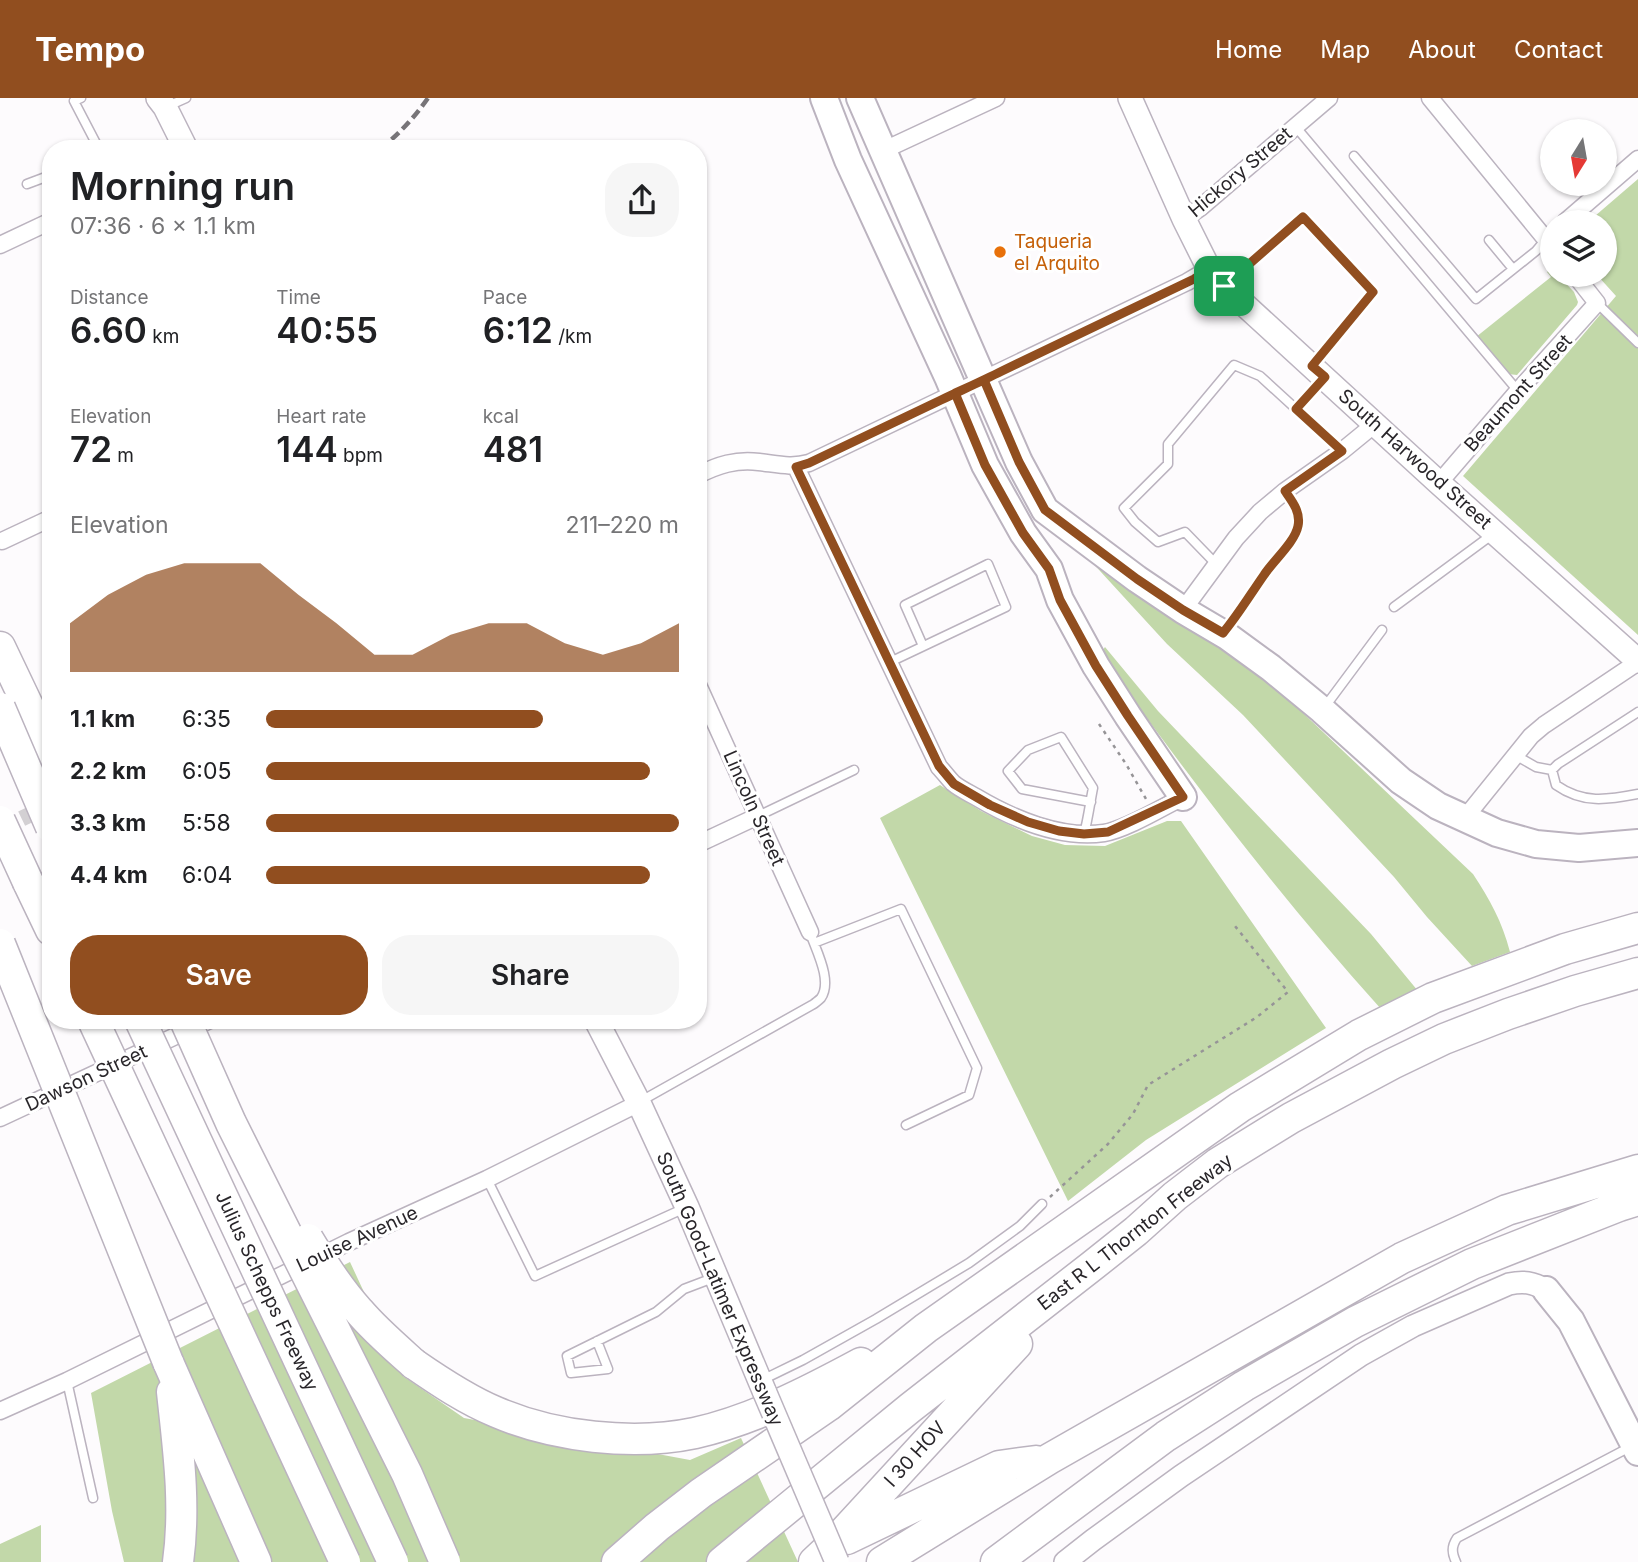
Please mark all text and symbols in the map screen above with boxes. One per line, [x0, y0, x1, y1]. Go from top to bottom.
text: Tempo [35, 29, 145, 69]
text: Home [1215, 35, 1282, 64]
text: Map [1320, 35, 1370, 64]
text: About [1408, 35, 1476, 64]
text: Contact [1514, 35, 1603, 64]
north arrow [1540, 119, 1617, 196]
map controls [1540, 119, 1617, 287]
street label: Hickory Street [1184, 122, 1296, 222]
text: Morning run [70, 163, 295, 209]
button: share [605, 163, 679, 237]
button: layers [1540, 210, 1617, 287]
text: 07:36 · 6 × 1.1 km [70, 212, 256, 240]
place label: Taqueria el Arquito [1014, 230, 1100, 275]
marker: Taqueria el Arquito [992, 244, 1008, 260]
pin [1194, 256, 1254, 316]
icon: arrive [1205, 267, 1243, 305]
text: Distance [70, 286, 148, 309]
text: Time [276, 286, 321, 309]
text: Pace [483, 286, 527, 309]
text: 6.60 [70, 309, 147, 351]
text: 40:55 [276, 309, 378, 351]
text: 6:12 [483, 309, 553, 351]
text: km [147, 325, 179, 348]
text: /km [553, 325, 592, 348]
street label: Beaumont Street [1459, 330, 1577, 456]
street label: South Harwood Street [1334, 384, 1496, 534]
text: Elevation [70, 405, 151, 428]
text: Heart rate [276, 405, 366, 428]
text: kcal [483, 405, 519, 428]
text: 72 [70, 428, 112, 470]
text: 144 [276, 428, 338, 470]
text: 481 [483, 428, 543, 470]
text: m [112, 444, 134, 467]
text: bpm [338, 444, 383, 467]
text: Elevation [70, 511, 169, 539]
text: 211–220 m [566, 511, 679, 539]
text: 1.1 km [70, 705, 135, 733]
text: 6:35 [182, 705, 231, 733]
street label: Lincoln Street [718, 747, 790, 869]
text: 2.2 km [70, 757, 146, 785]
text: 6:05 [182, 757, 231, 785]
text: 3.3 km [70, 809, 146, 837]
text: 5:58 [182, 809, 231, 837]
text: 4.4 km [70, 861, 148, 889]
text: 6:04 [182, 861, 232, 889]
button: Save [70, 935, 368, 1015]
button: Share [382, 935, 679, 1015]
street label: Dawson Street [22, 1040, 150, 1116]
street label: South Good-Latimer Expressway [652, 1149, 788, 1430]
street label: East R L Thornton Freeway [1033, 1149, 1237, 1315]
street label: Julius Schepps Freeway [211, 1187, 324, 1395]
street label: Louise Avenue [293, 1201, 421, 1277]
street label: I 30 HOV [879, 1416, 951, 1492]

